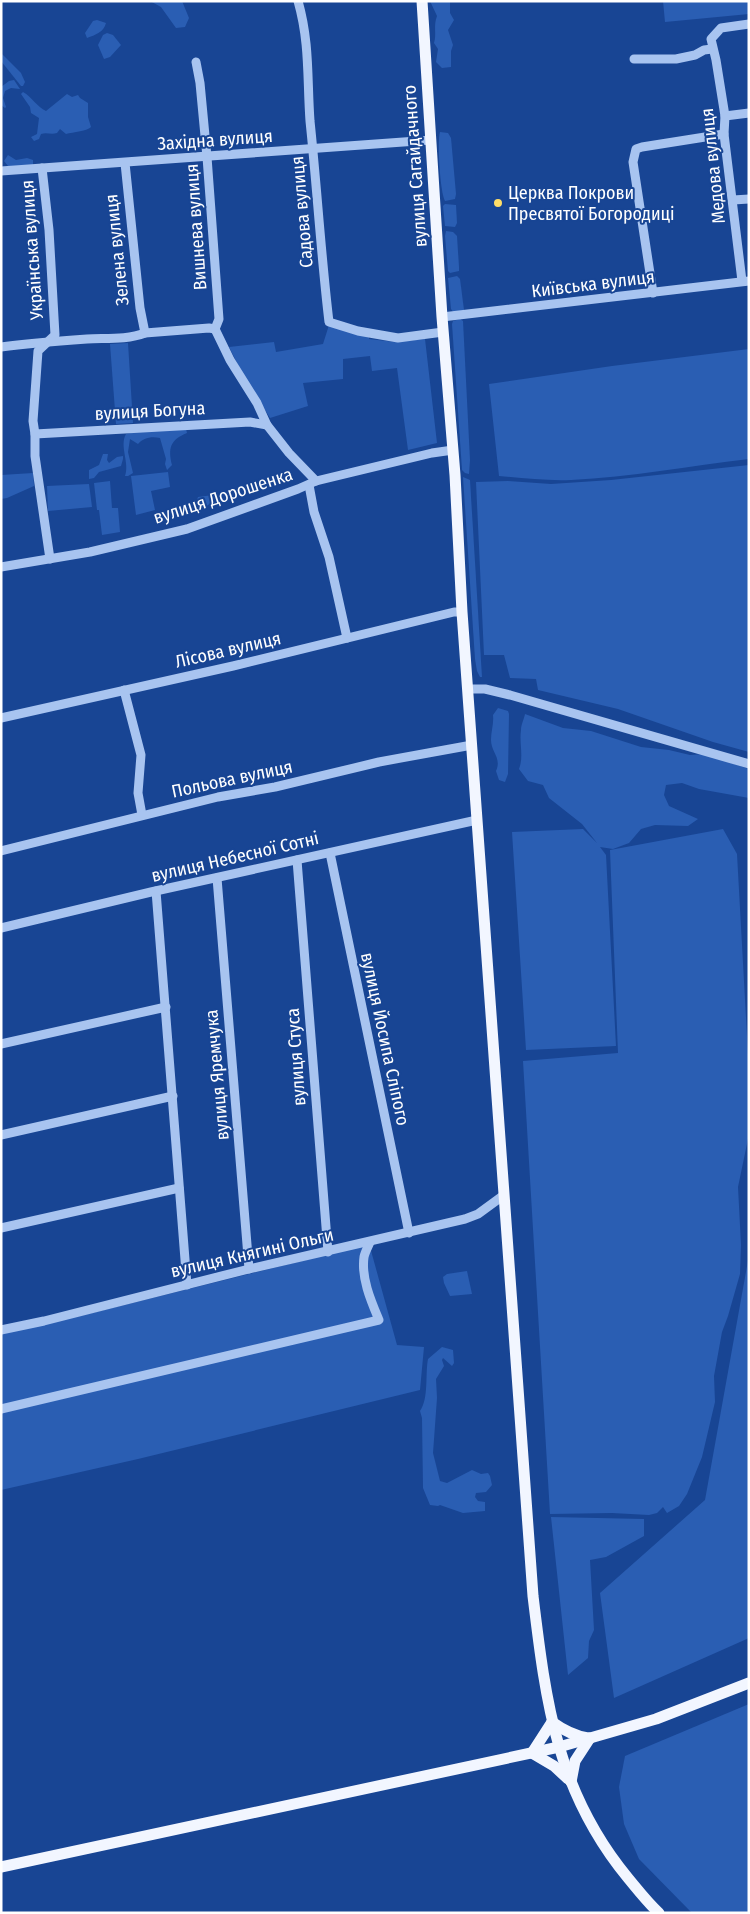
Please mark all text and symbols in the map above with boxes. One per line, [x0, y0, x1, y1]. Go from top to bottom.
street label: вулиця Сагайдачного [398, 84, 432, 248]
street label: Медова вулиця [696, 107, 730, 225]
street label: Західна вулиця [157, 125, 273, 155]
street label: Садова вулиця [286, 155, 318, 269]
street label: Вишнева вулиця [181, 163, 211, 291]
street label: Українська вулиця [16, 179, 48, 322]
place label: Церква Покрови Пресвятої Богородиці [508, 182, 675, 225]
street label: Зелена вулиця [100, 193, 134, 307]
marker: Церква Покрови Пресвятої Богородиці [492, 197, 504, 209]
street label: Київська вулиця [530, 266, 656, 302]
street label: вулиця Богуна [94, 397, 206, 425]
street label: вулиця Дорошенка [151, 463, 296, 529]
street label: Лісова вулиця [173, 627, 283, 673]
street label: Польова вулиця [169, 755, 295, 803]
street label: вулиця Небесної Сотні [149, 827, 321, 887]
street label: вулиця Йосипа Сліпого [356, 950, 414, 1128]
street label: вулиця Стуса [282, 1007, 310, 1107]
street label: вулиця Яремчука [200, 1008, 234, 1141]
street label: вулиця Княгині Ольги [168, 1224, 336, 1282]

